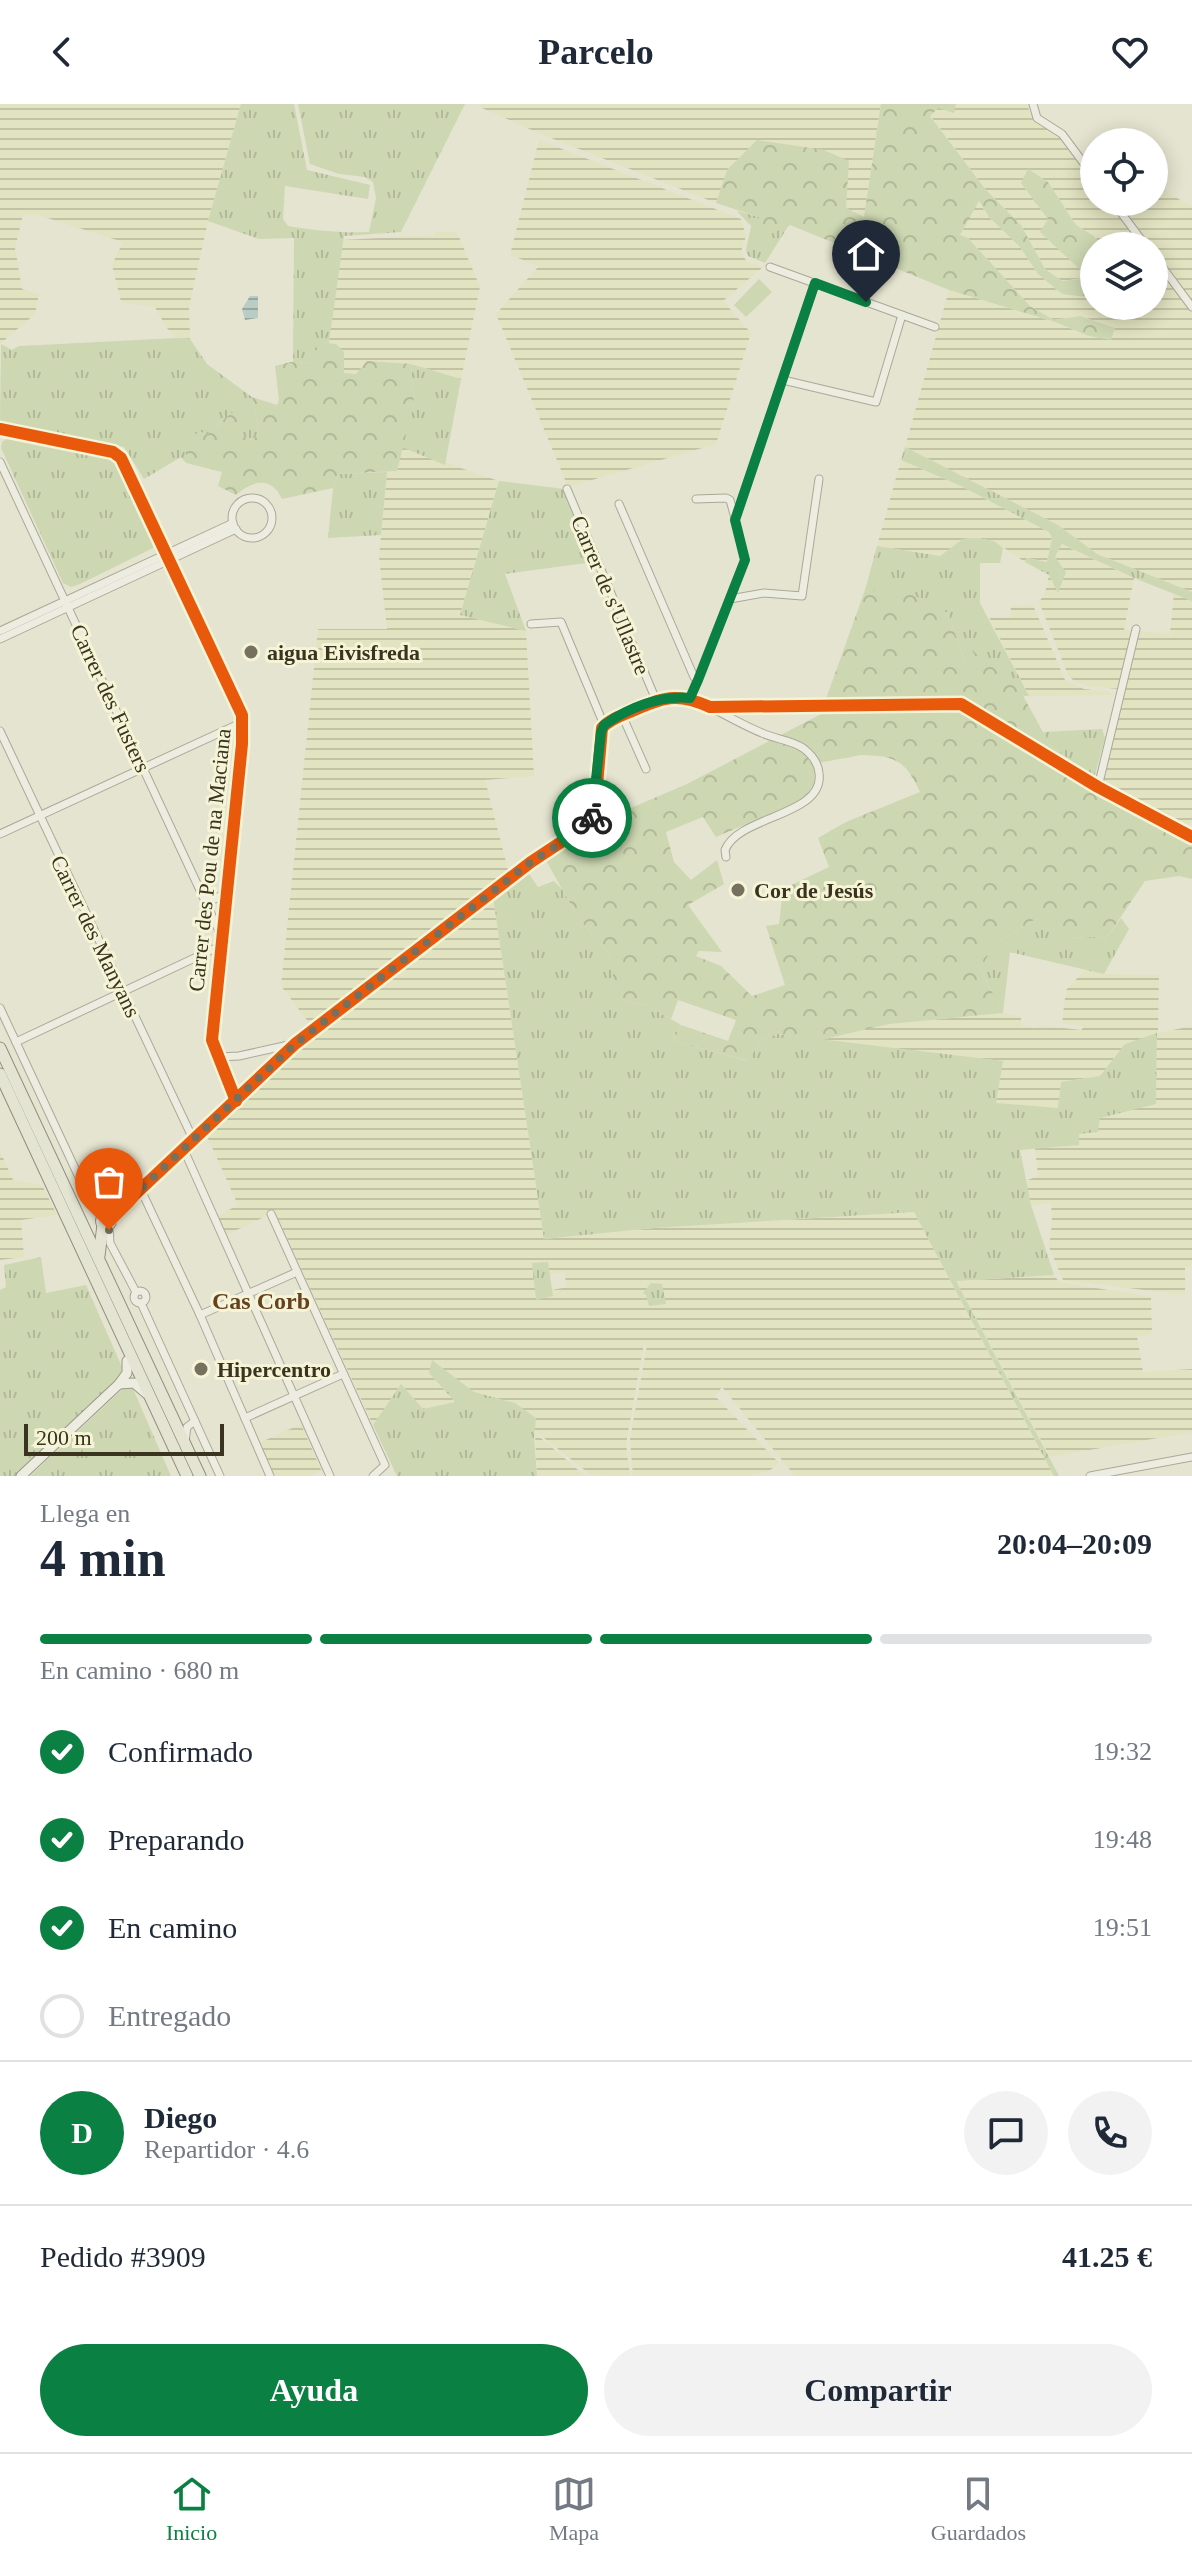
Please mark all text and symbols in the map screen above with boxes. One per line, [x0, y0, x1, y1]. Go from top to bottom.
icon: back [40, 30, 84, 74]
icon: heart [1108, 30, 1152, 74]
text: Parcelo [538, 32, 654, 72]
map controls [1080, 128, 1168, 320]
button: locate [1080, 128, 1168, 216]
pin [832, 220, 900, 302]
icon: home [844, 232, 888, 276]
button: layers [1080, 232, 1168, 320]
street label: Carrer de s'Ullastre [566, 512, 655, 678]
street label: Carrer des Fusters [65, 620, 156, 776]
place label: aigua Eivisfreda [267, 640, 420, 665]
marker: aigua Eivisfreda [242, 643, 260, 661]
street label: Carrer des Pou de na Maciana [183, 727, 236, 993]
courier [552, 778, 632, 858]
icon: bike [570, 796, 614, 840]
street label: Carrer des Manyans [45, 851, 146, 1021]
place label: Cor de Jesús [754, 878, 874, 903]
marker: Cor de Jesús [729, 881, 747, 899]
pin [75, 1148, 143, 1230]
icon: bag [87, 1160, 131, 1204]
district label: Cas Corb [212, 1288, 310, 1314]
place label: Hipercentro [217, 1357, 331, 1382]
marker: Hipercentro [192, 1360, 210, 1378]
scale bar [24, 1420, 224, 1456]
text: 200 m [36, 1425, 92, 1450]
text: Llega en [40, 1499, 130, 1528]
text: 20:04–20:09 [997, 1527, 1152, 1560]
text: 4 min [40, 1530, 166, 1587]
text: En camino · 680 m [40, 1656, 239, 1685]
icon: check [40, 1730, 84, 1774]
text: Confirmado [108, 1735, 253, 1768]
text: 19:32 [1093, 1737, 1152, 1766]
icon: check [40, 1818, 84, 1862]
text: Preparando [108, 1823, 245, 1856]
text: 19:48 [1093, 1825, 1152, 1854]
icon: check [40, 1906, 84, 1950]
text: En camino [108, 1911, 237, 1944]
text: 19:51 [1093, 1913, 1152, 1942]
text: Entregado [108, 1999, 231, 2032]
button: chat [964, 2091, 1048, 2175]
button: phone [1068, 2091, 1152, 2175]
text: Diego [144, 2101, 217, 2134]
text: D [71, 2116, 93, 2149]
text: Repartidor · 4.6 [144, 2135, 309, 2164]
text: Pedido #3909 [40, 2240, 206, 2273]
text: 41.25 € [1062, 2240, 1152, 2273]
button: Ayuda [40, 2344, 588, 2436]
button: Compartir [604, 2344, 1152, 2436]
tab: Inicio [166, 2472, 217, 2546]
tab: Mapa [549, 2472, 599, 2546]
tab: Guardados [931, 2472, 1026, 2546]

